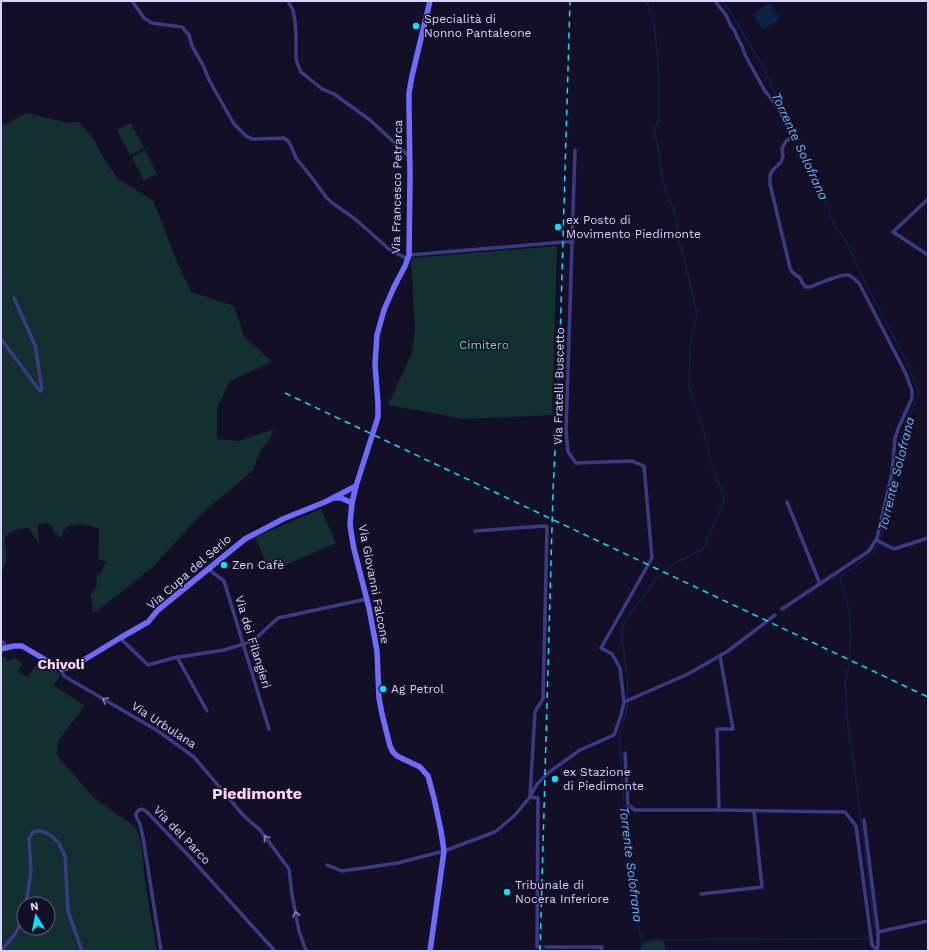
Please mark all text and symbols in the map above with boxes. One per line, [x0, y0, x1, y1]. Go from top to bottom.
place label: Specialità di Nonno Pantaleone [424, 12, 532, 40]
marker: Specialità di Nonno Pantaleone [411, 21, 421, 31]
water label: Torrente Solofrana [768, 90, 832, 202]
street label: Via Francesco Petrarca [389, 120, 405, 254]
place label: ex Posto di Movimento Piedimonte [566, 213, 701, 241]
marker: ex Posto di Movimento Piedimonte [553, 222, 563, 232]
street label: Via Fratelli Buscetto [551, 327, 567, 445]
park label: Cimitero [459, 338, 509, 352]
water label: Torrente Solofrana [875, 415, 917, 533]
street label: Via Giovanni Falcone [356, 523, 392, 645]
street label: Via Cupa del Serio [144, 532, 234, 612]
place label: Zen Cafè [232, 558, 284, 572]
marker: Zen Cafè [219, 560, 229, 570]
street label: Via dei Filangieri [232, 594, 274, 690]
district label: Chivoli [37, 656, 85, 672]
place label: Ag Petrol [391, 682, 444, 696]
marker: Ag Petrol [378, 684, 388, 694]
one-way arrow [102, 697, 109, 704]
street label: Via Urbulana [129, 699, 199, 751]
place label: ex Stazione di Piedimonte [563, 765, 644, 793]
marker: ex Stazione di Piedimonte [550, 774, 560, 784]
district label: Piedimonte [212, 784, 302, 803]
street label: Via del Parco [151, 803, 213, 867]
water label: Torrente Solofrana [616, 805, 646, 923]
one-way arrow [263, 835, 270, 842]
place label: Tribunale di Nocera Inferiore [515, 878, 609, 906]
marker: Tribunale di Nocera Inferiore [502, 887, 512, 897]
north arrow [16, 896, 56, 936]
text: N [29, 900, 39, 914]
one-way arrow [292, 911, 300, 917]

